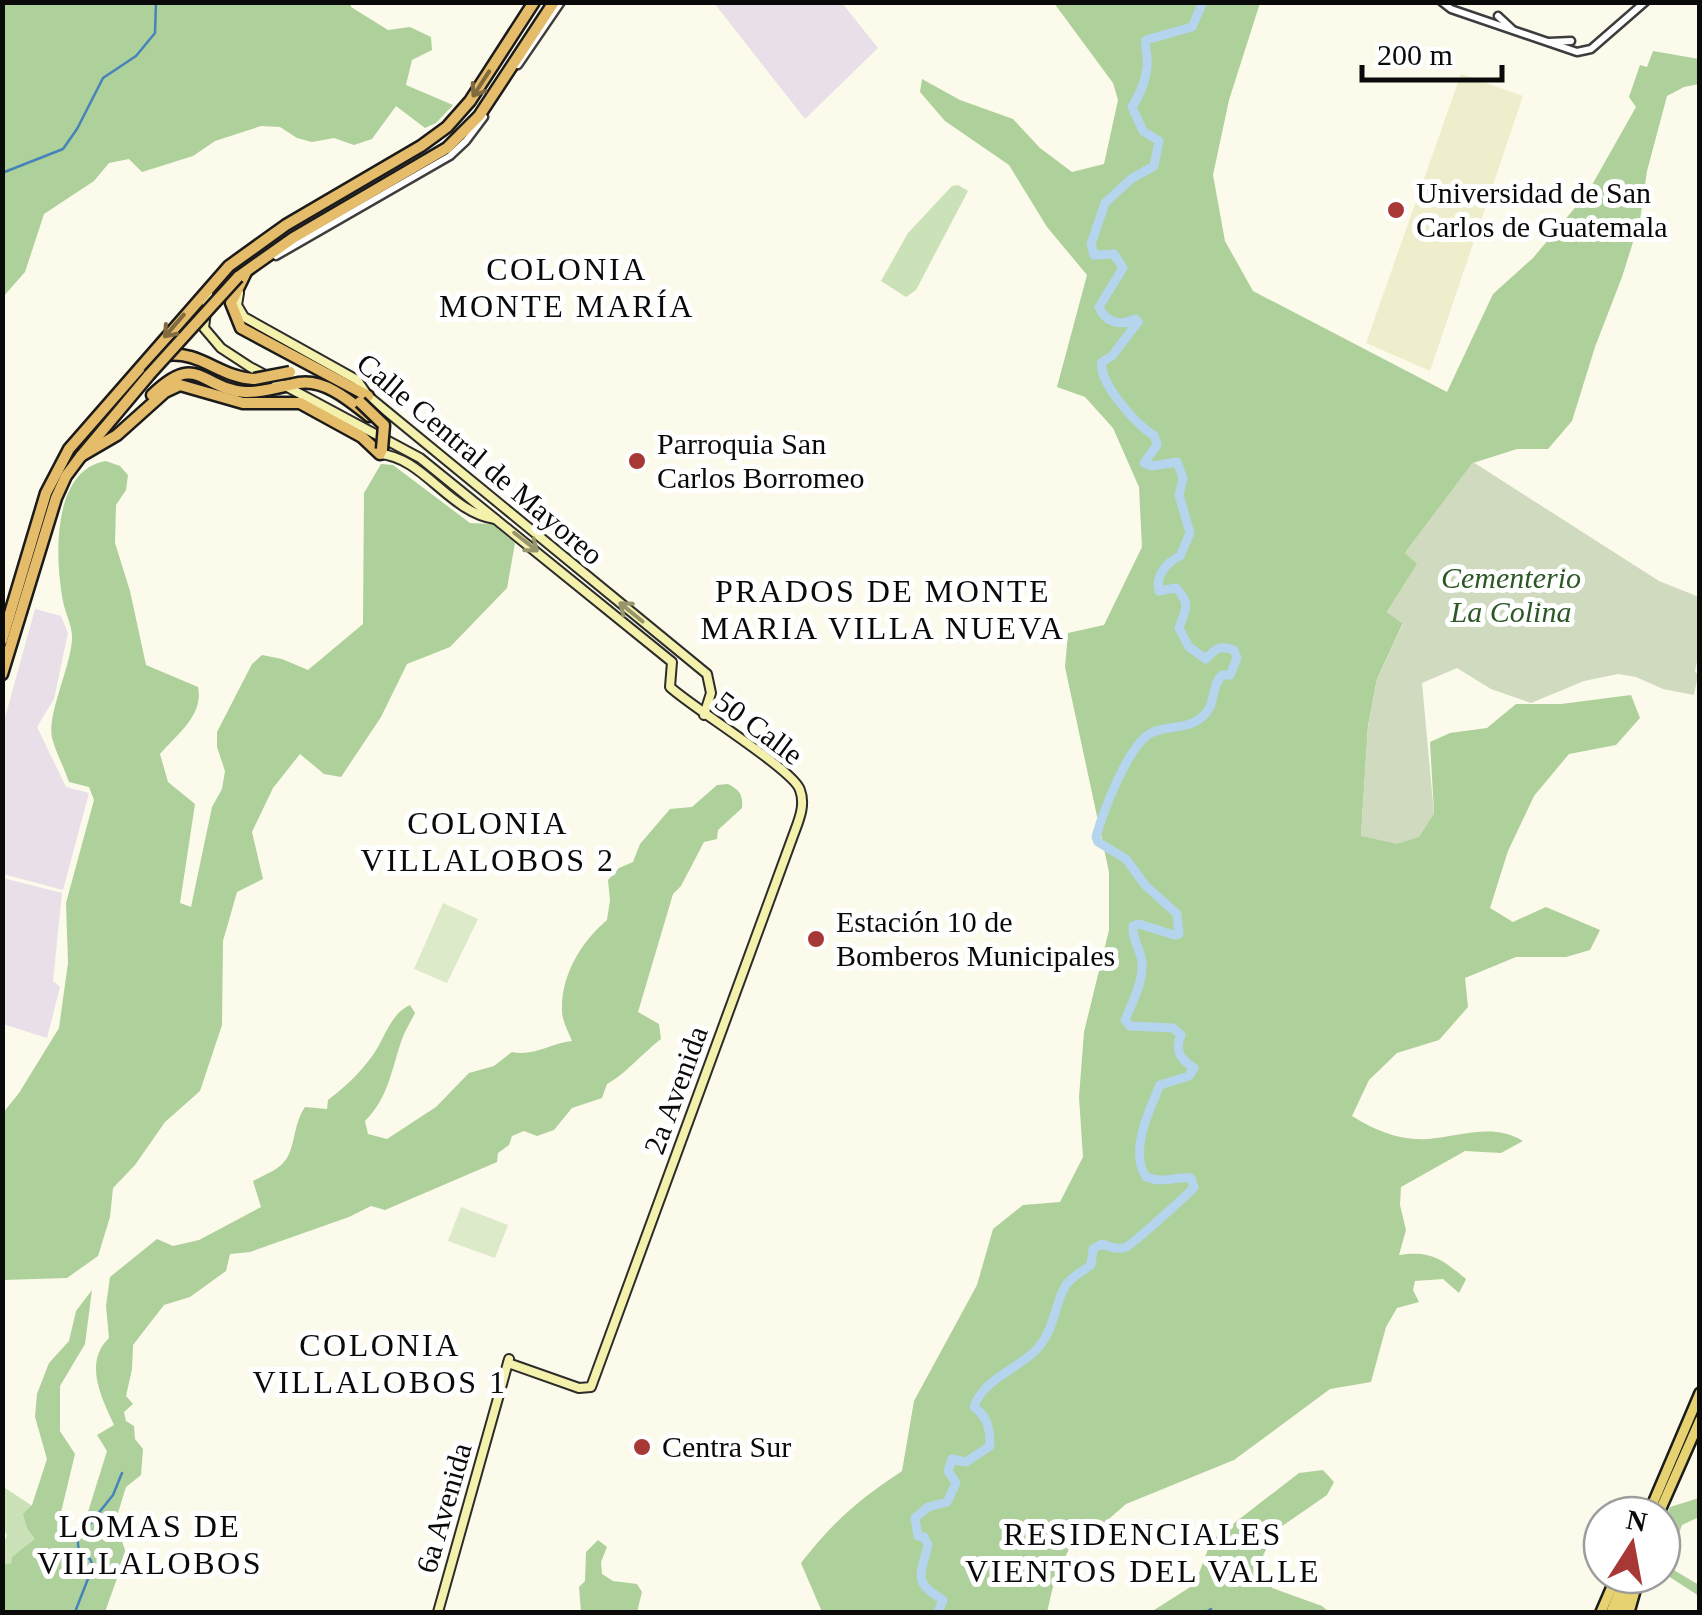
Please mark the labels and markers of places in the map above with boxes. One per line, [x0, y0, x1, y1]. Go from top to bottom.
place label: Universidad de San Carlos de Guatemala [1416, 176, 1668, 243]
marker: Universidad de San Carlos de Guatemala [1385, 199, 1407, 221]
place label: Parroquia San Carlos Borromeo [657, 427, 864, 494]
marker: Parroquia San Carlos Borromeo [626, 450, 648, 472]
place label: Estación 10 de Bomberos Municipales [836, 905, 1115, 972]
marker: Estación 10 de Bomberos Municipales [805, 928, 827, 950]
place label: Centra Sur [662, 1430, 791, 1463]
marker: Centra Sur [631, 1436, 653, 1458]

